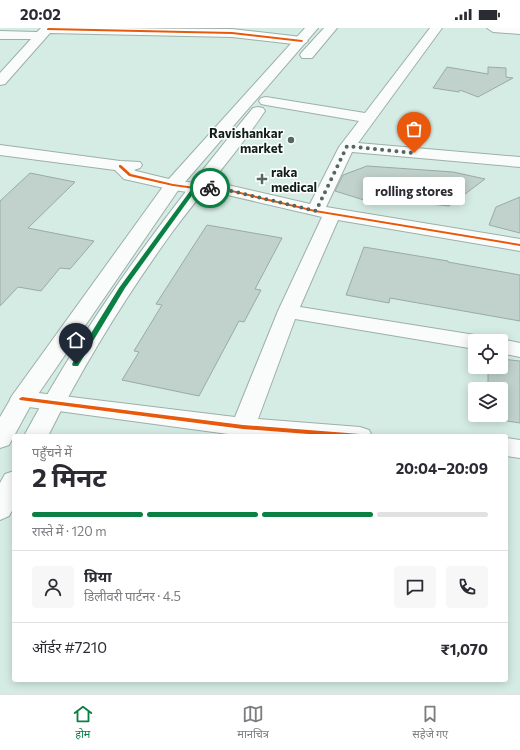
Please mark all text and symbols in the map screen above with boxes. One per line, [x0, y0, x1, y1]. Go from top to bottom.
text: 20:02 [20, 5, 61, 23]
pin [397, 112, 431, 153]
icon: bag [403, 118, 425, 140]
place label: Ravishankar market [209, 125, 284, 156]
marker: Ravishankar market [286, 135, 296, 145]
place label: raka medical [271, 164, 317, 195]
courier [190, 168, 230, 208]
marker: raka medical [256, 173, 268, 185]
icon: bike [199, 177, 221, 199]
callout: rolling stores [363, 177, 465, 205]
text: rolling stores [375, 183, 453, 199]
pin [59, 323, 93, 364]
icon: home [65, 329, 87, 351]
map controls [468, 334, 508, 422]
button: locate [468, 334, 508, 374]
button: layers [468, 382, 508, 422]
text: पहुँचने में [32, 444, 72, 460]
text: 20:04–20:09 [396, 459, 488, 477]
text: 2 मिनट [32, 461, 106, 492]
text: रास्ते में · 120 m [32, 523, 107, 539]
button: person [32, 566, 74, 608]
button: chat [394, 566, 436, 608]
button: phone [446, 566, 488, 608]
text: प्रिया [84, 567, 112, 585]
text: डिलीवरी पार्टनर · 4.5 [84, 588, 181, 604]
text: ऑर्डर #7210 [32, 638, 107, 656]
text: ₹1,070 [440, 640, 488, 658]
tab: होम [72, 703, 94, 742]
tab: मानचित्र [237, 703, 269, 742]
tab: सहेजे गए [412, 703, 448, 742]

